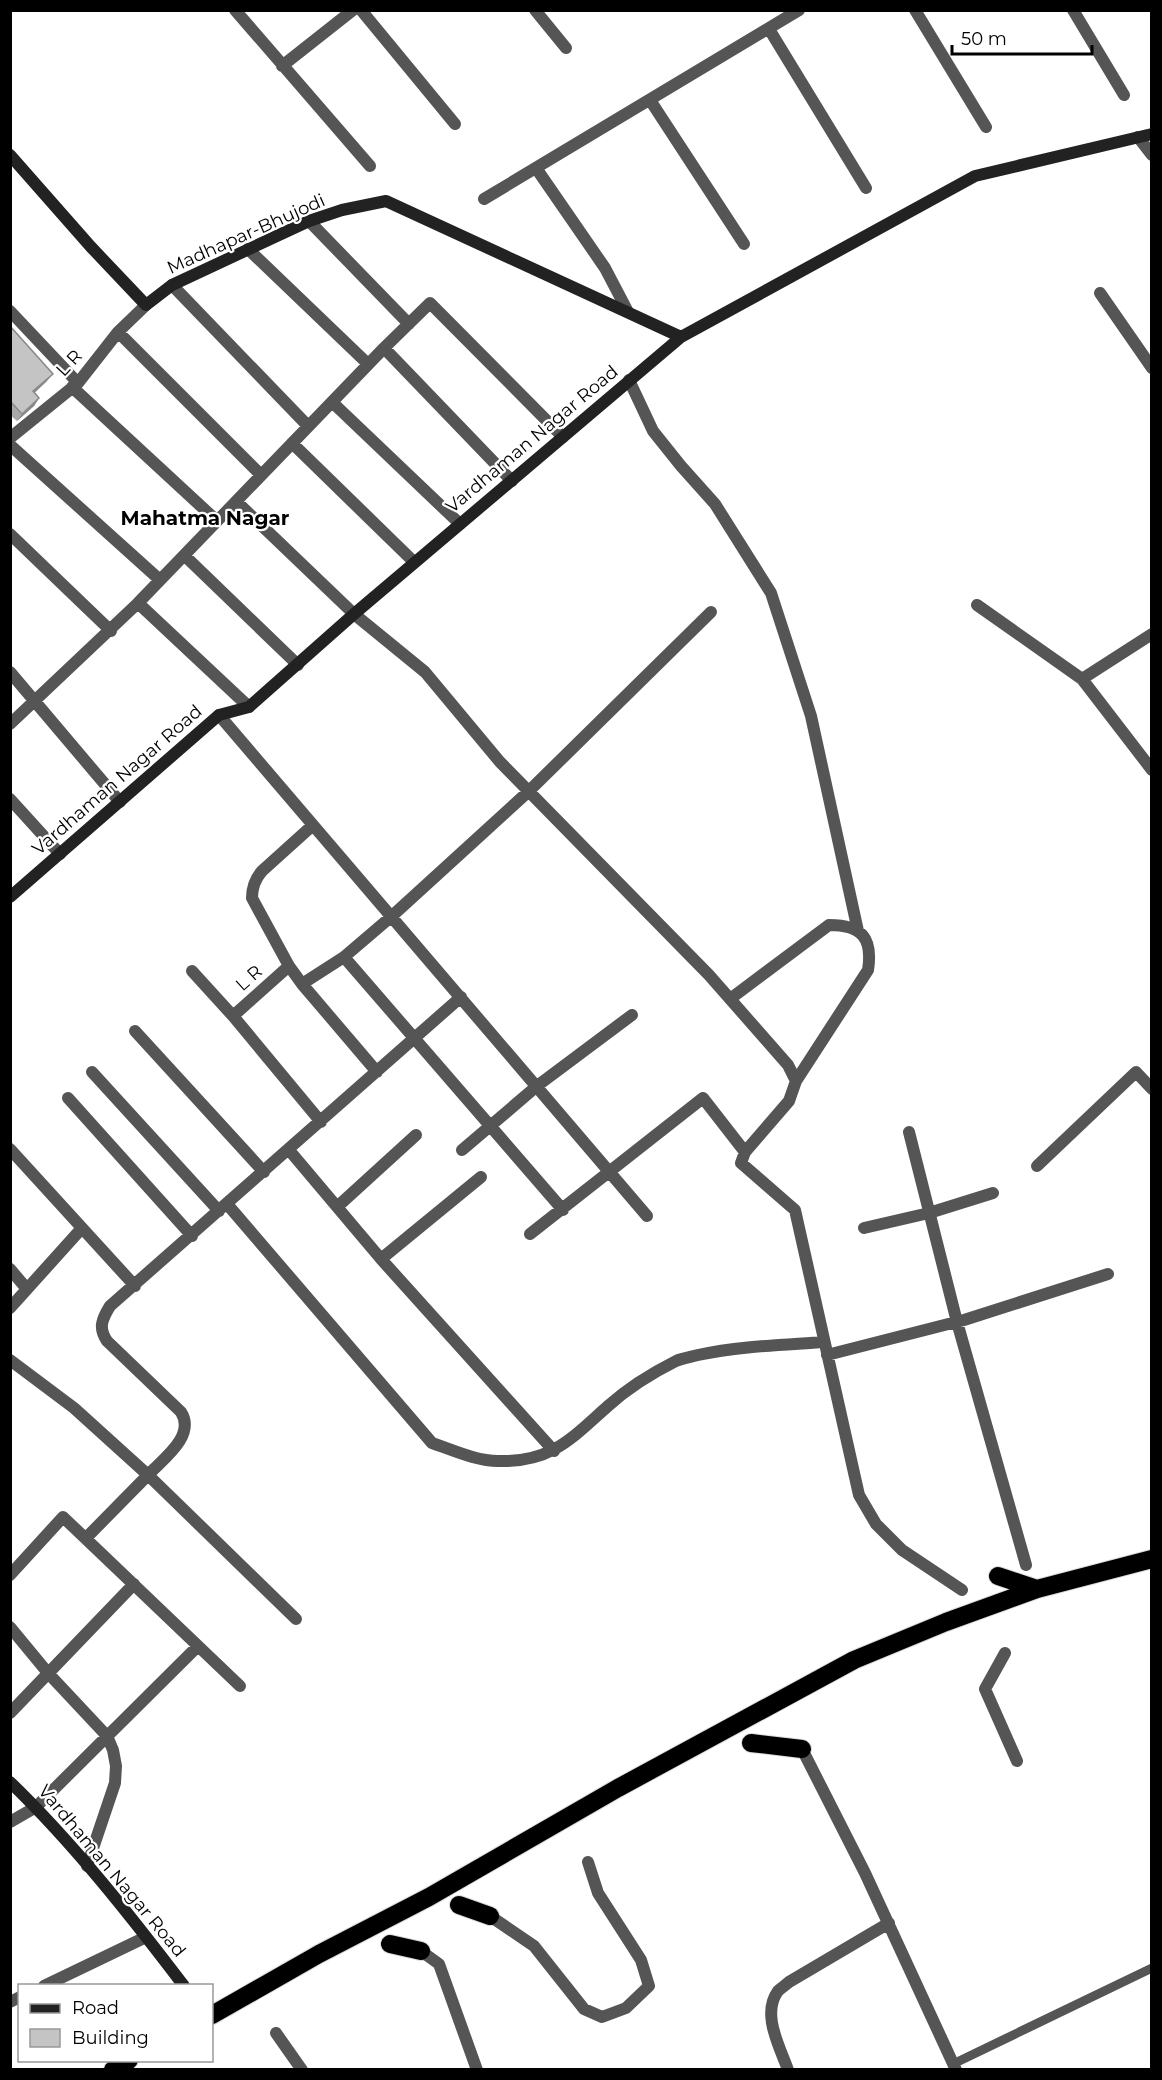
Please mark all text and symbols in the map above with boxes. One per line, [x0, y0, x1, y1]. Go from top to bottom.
scale bar [952, 18, 1092, 56]
text: 50 m [961, 28, 1007, 50]
street label: Madhapar-Bhujodi [164, 189, 328, 279]
street label: L R [51, 345, 87, 381]
street label: Vardhaman Nagar Road [441, 361, 623, 517]
district label: Mahatma Nagar [121, 506, 290, 530]
street label: Vardhaman Nagar Road [28, 700, 206, 860]
street label: L R [231, 960, 267, 996]
street label: Vardhaman Nagar Road [34, 1780, 190, 1962]
legend [18, 1984, 213, 2062]
text: Road [72, 1997, 119, 2019]
text: Building [72, 2027, 149, 2049]

